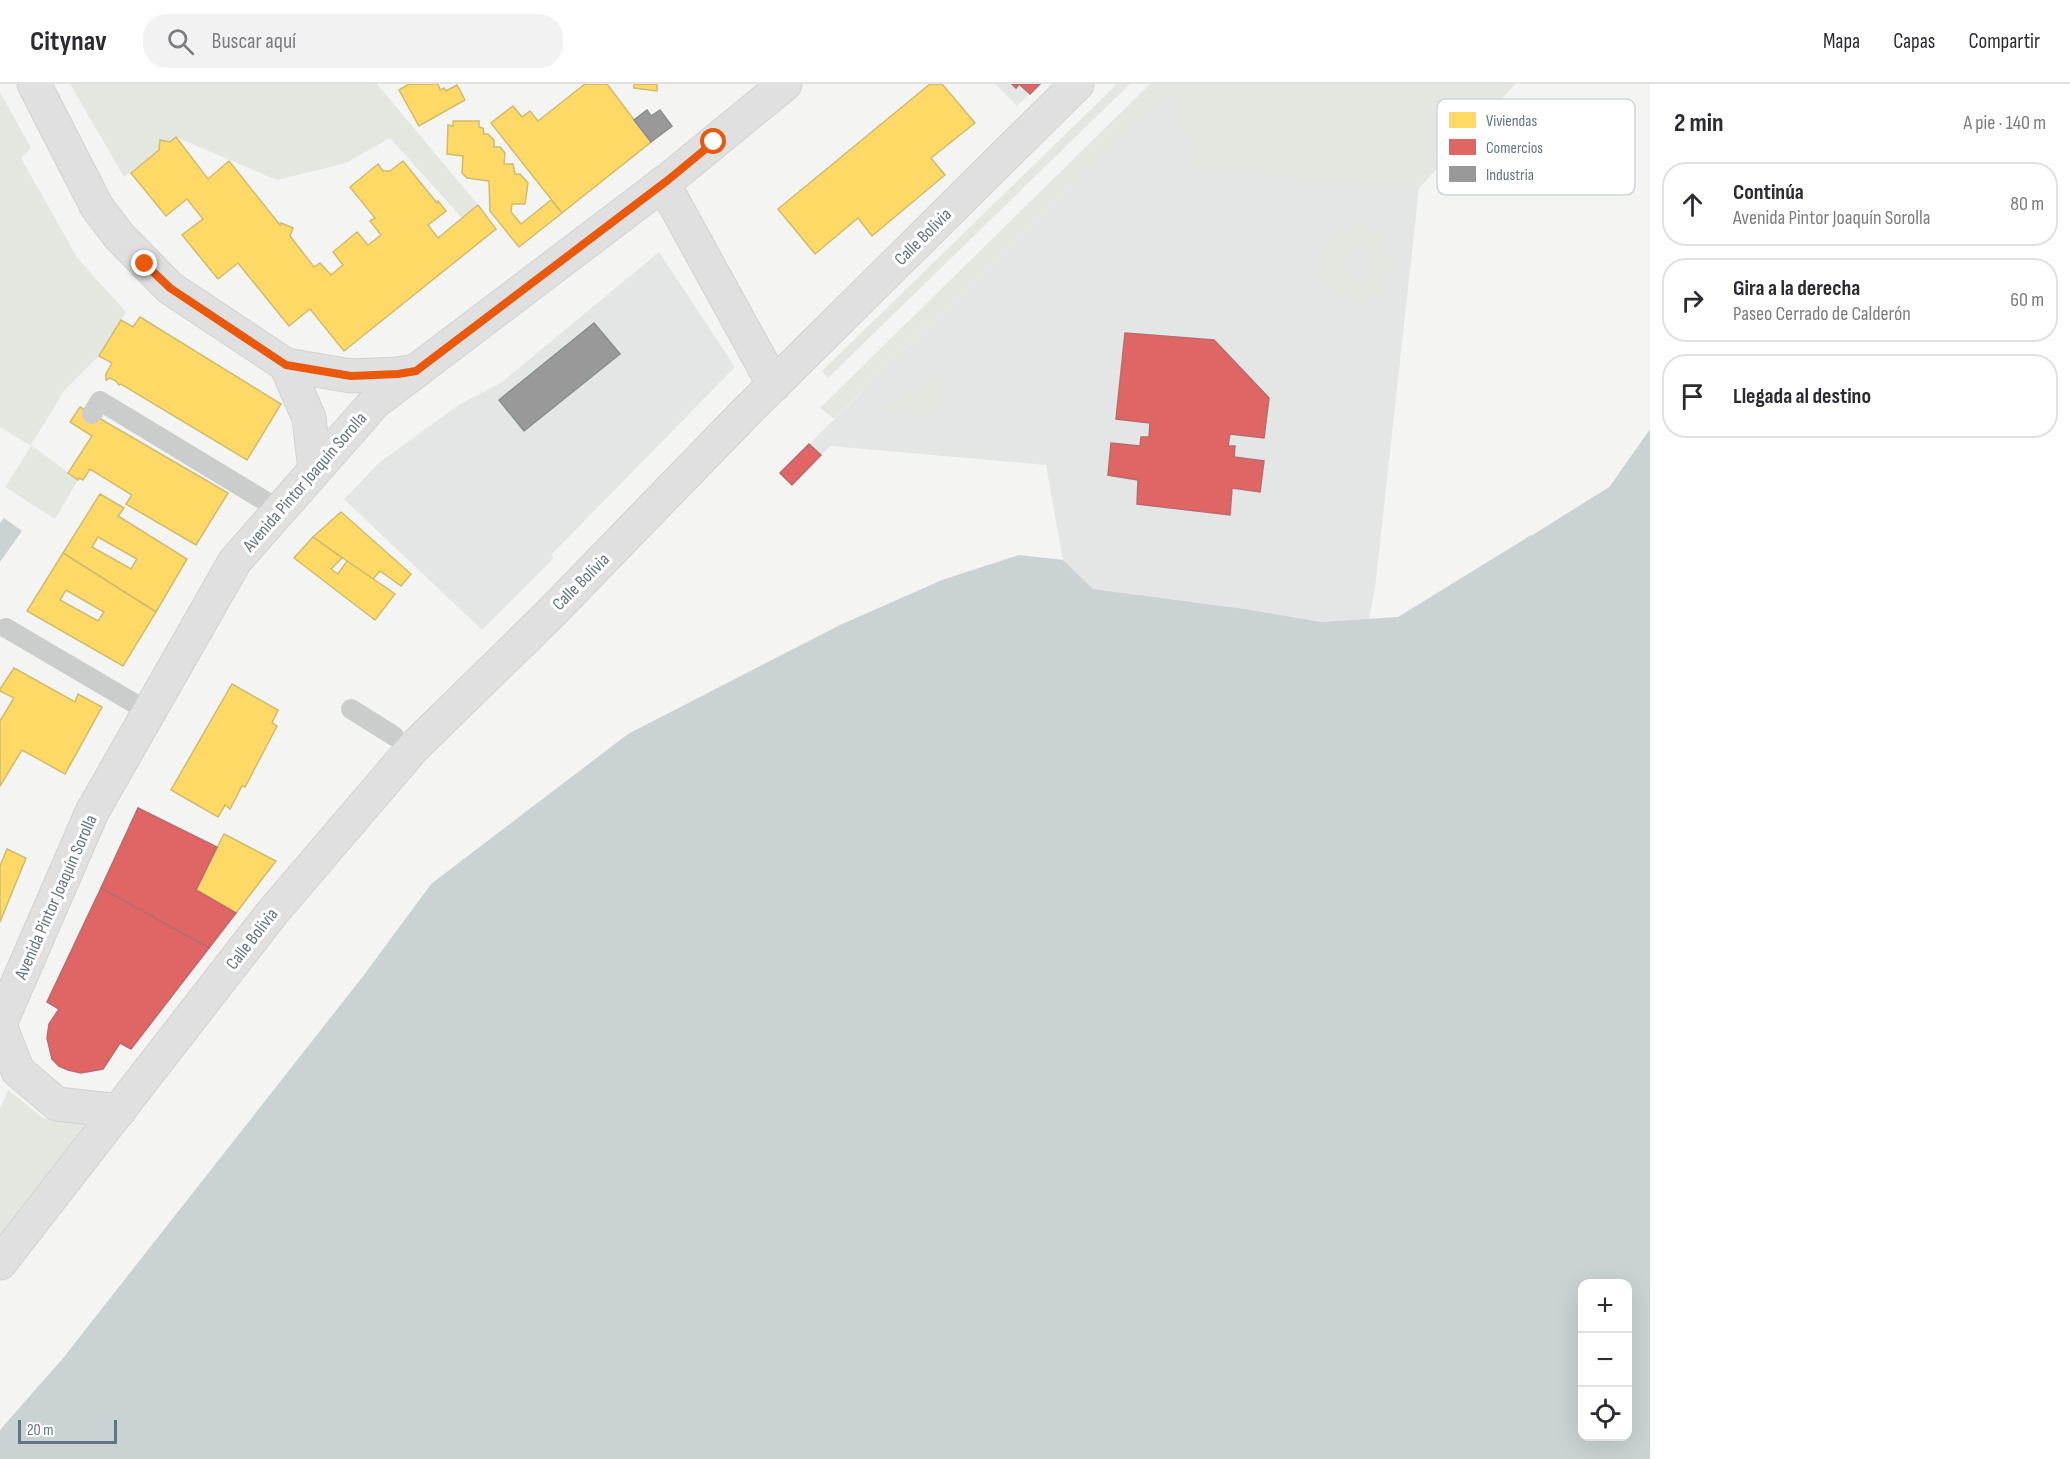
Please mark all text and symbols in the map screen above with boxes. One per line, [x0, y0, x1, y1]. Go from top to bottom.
search box [143, 14, 563, 68]
text: Citynav [30, 25, 107, 58]
icon: search [164, 25, 197, 58]
text: Buscar aquí [212, 28, 296, 55]
text: Mapa [1823, 29, 1860, 54]
text: Capas [1893, 29, 1935, 54]
text: Compartir [1968, 29, 2040, 54]
legend [1437, 99, 1635, 195]
text: 2 min [1674, 108, 1724, 139]
text: A pie · 140 m [1964, 111, 2046, 135]
text: Viviendas [1486, 112, 1537, 131]
route start [700, 128, 726, 154]
text: Comercios [1486, 139, 1543, 158]
text: Industria [1486, 166, 1534, 185]
text: Continúa [1733, 179, 1804, 206]
icon: ahead [1676, 188, 1709, 221]
text: 80 m [2010, 192, 2044, 216]
street label: Calle Bolivia [890, 204, 956, 270]
text: Avenida Pintor Joaquín Sorolla [1733, 206, 1930, 230]
route end [131, 250, 157, 276]
text: Gira a la derecha [1733, 275, 1860, 302]
icon: right [1676, 284, 1709, 317]
text: 60 m [2010, 288, 2044, 312]
text: Paseo Cerrado de Calderón [1733, 302, 1911, 326]
icon: arrive [1676, 380, 1709, 413]
text: Llegada al destino [1733, 383, 1871, 410]
street label: Avenida Pintor Joaquín Sorolla [238, 408, 371, 557]
street label: Calle Bolivia [548, 549, 614, 615]
street label: Avenida Pintor Joaquín Sorolla [10, 812, 102, 983]
street label: Calle Bolivia [222, 904, 282, 974]
map controls [1578, 1279, 1632, 1441]
button: + [1578, 1279, 1632, 1333]
button: − [1578, 1333, 1632, 1387]
button: locate [1578, 1387, 1632, 1441]
scale bar [18, 1417, 117, 1444]
text: 20 m [27, 1421, 54, 1440]

